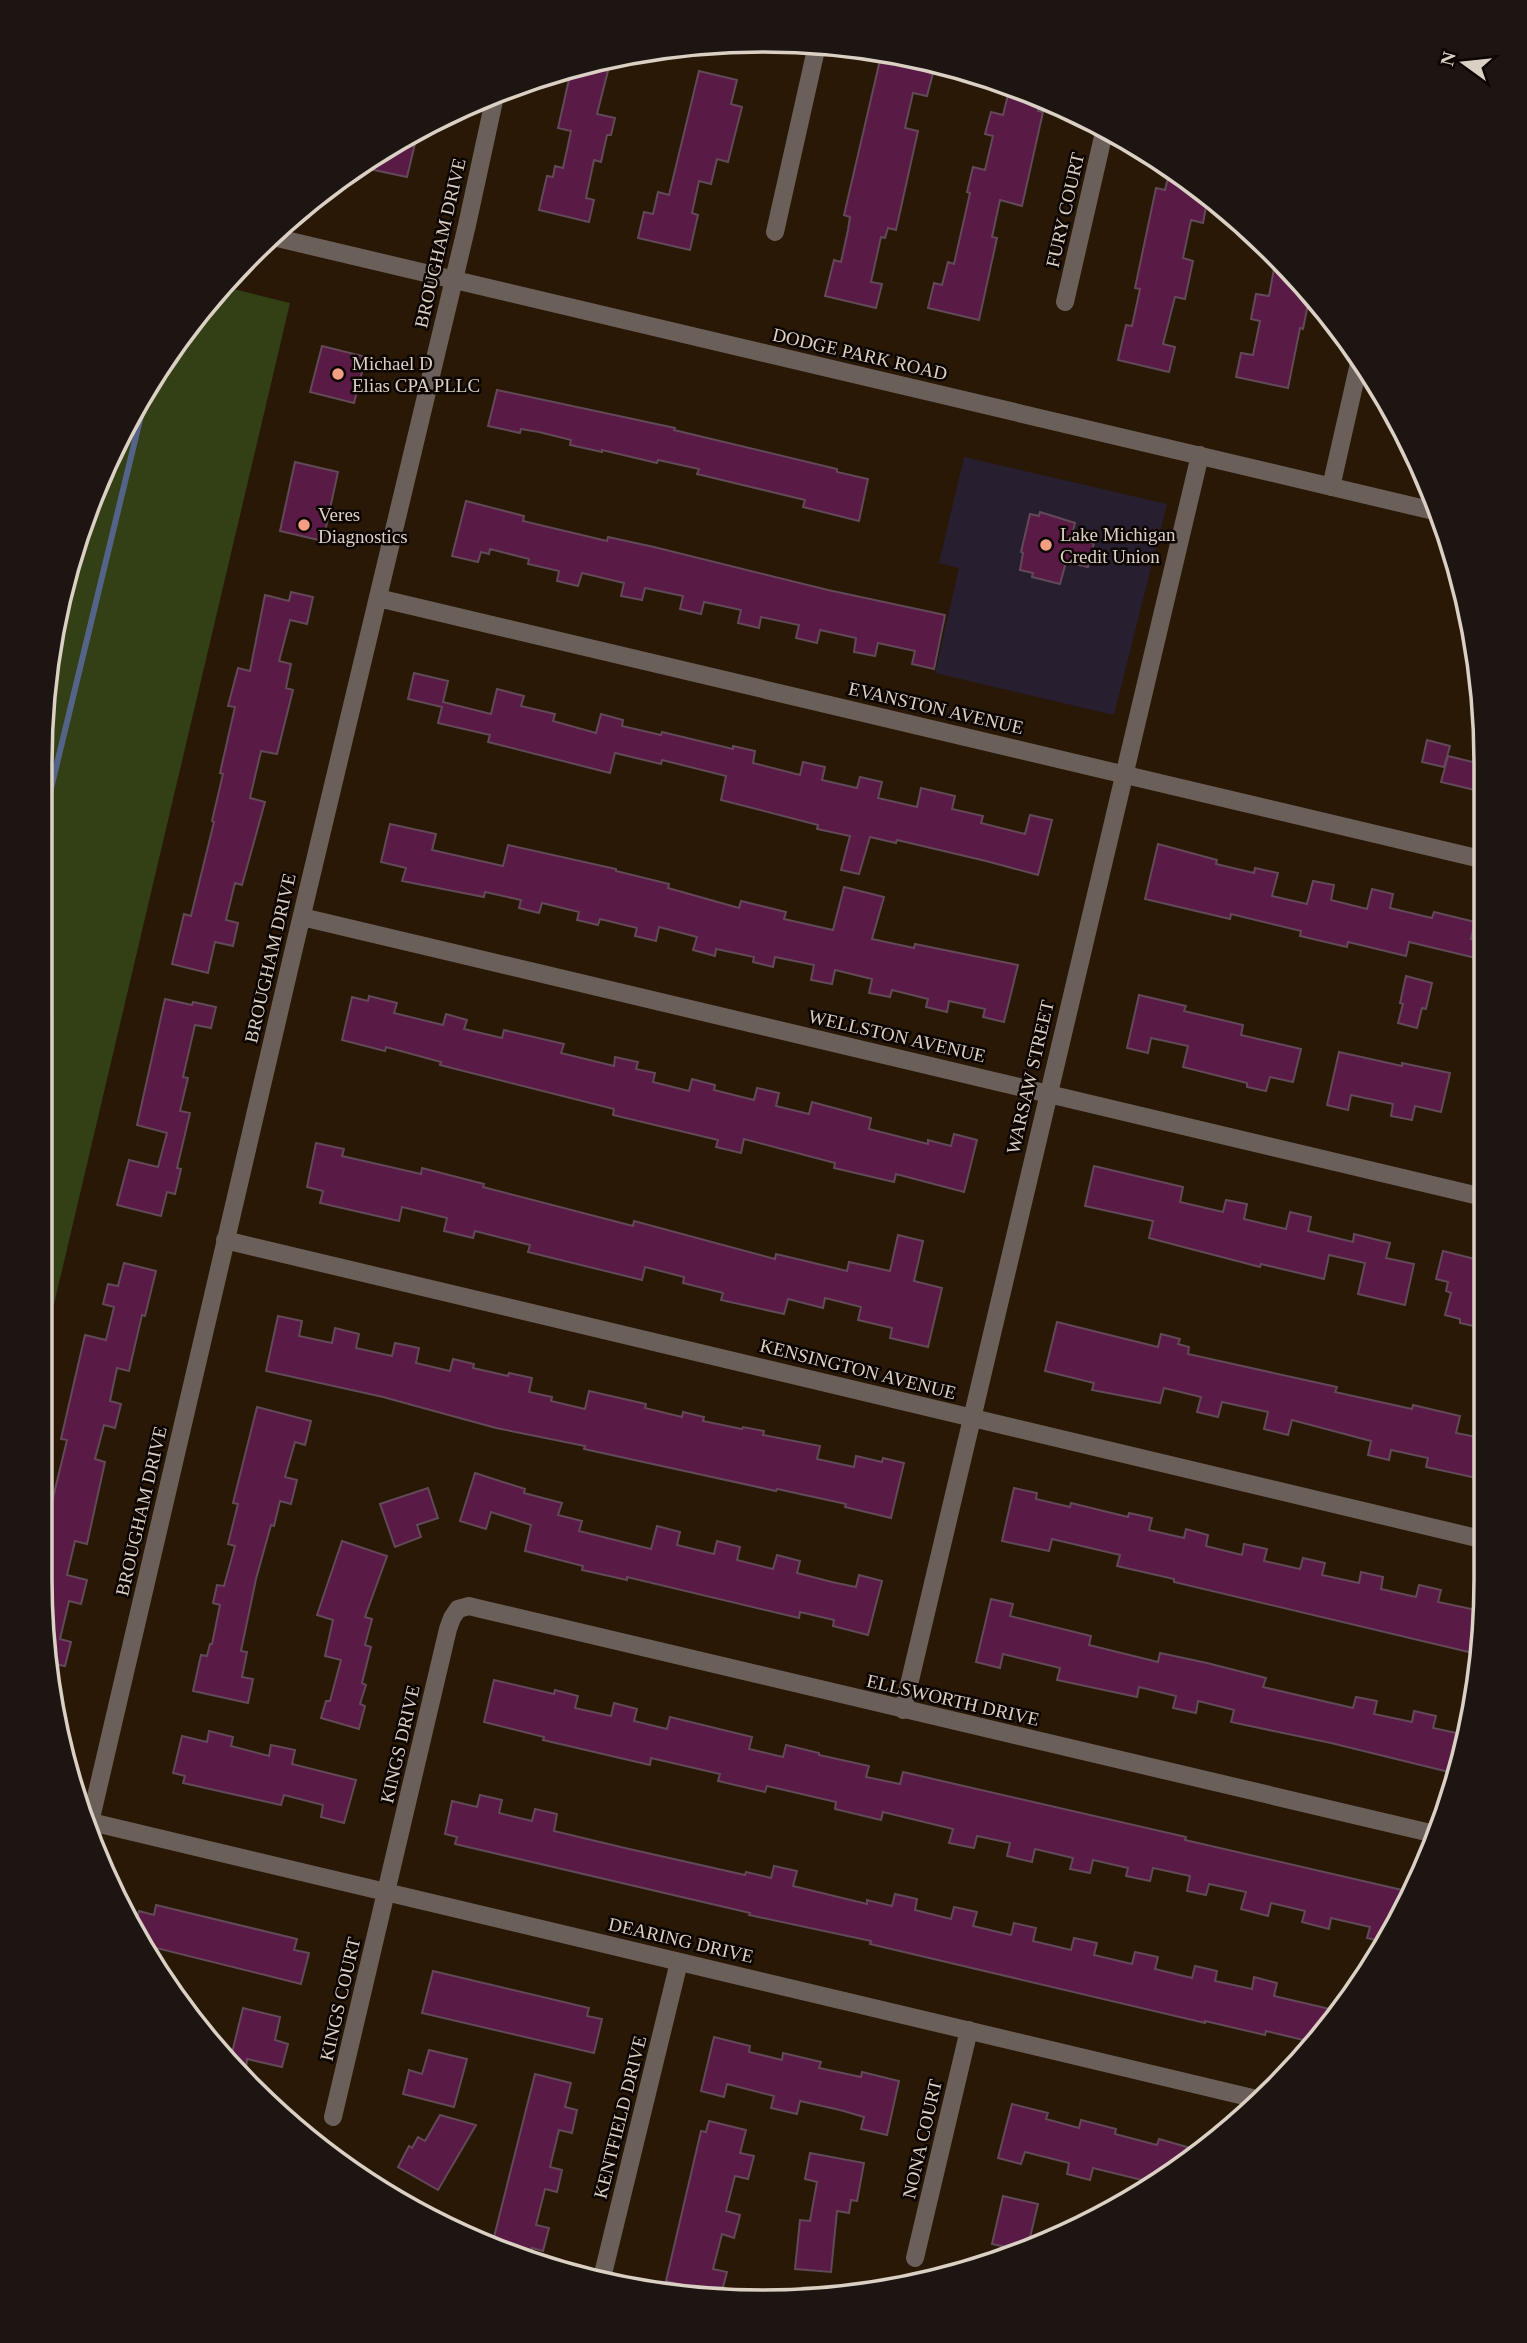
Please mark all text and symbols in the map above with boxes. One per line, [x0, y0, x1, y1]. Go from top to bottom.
north arrow [1429, 28, 1499, 98]
text: N [1436, 49, 1460, 68]
street label: FURY COURT [1042, 150, 1088, 269]
street label: BROUGHAM DRIVE [410, 156, 470, 330]
street label: DODGE PARK ROAD [771, 324, 949, 384]
place label: Michael D Elias CPA PLLC [352, 353, 480, 396]
marker: Michael D Elias CPA PLLC [330, 366, 346, 382]
place label: Veres Diagnostics [318, 504, 408, 547]
marker: Veres Diagnostics [296, 517, 312, 533]
place label: Lake Michigan Credit Union [1060, 524, 1176, 567]
marker: Lake Michigan Credit Union [1038, 537, 1054, 553]
street label: EVANSTON AVENUE [846, 678, 1026, 738]
street label: BROUGHAM DRIVE [240, 871, 300, 1045]
street label: WARSAW STREET [1002, 998, 1058, 1156]
street label: WELLSTON AVENUE [806, 1005, 988, 1067]
street label: KENSINGTON AVENUE [758, 1334, 958, 1404]
street label: BROUGHAM DRIVE [111, 1424, 171, 1598]
street label: ELLSWORTH DRIVE [865, 1670, 1041, 1730]
street label: KINGS DRIVE [376, 1683, 424, 1805]
street label: DEARING DRIVE [606, 1913, 756, 1967]
street label: KINGS COURT [316, 1935, 364, 2063]
street label: KENTFIELD DRIVE [590, 2033, 650, 2201]
street label: NONA COURT [898, 2077, 946, 2201]

